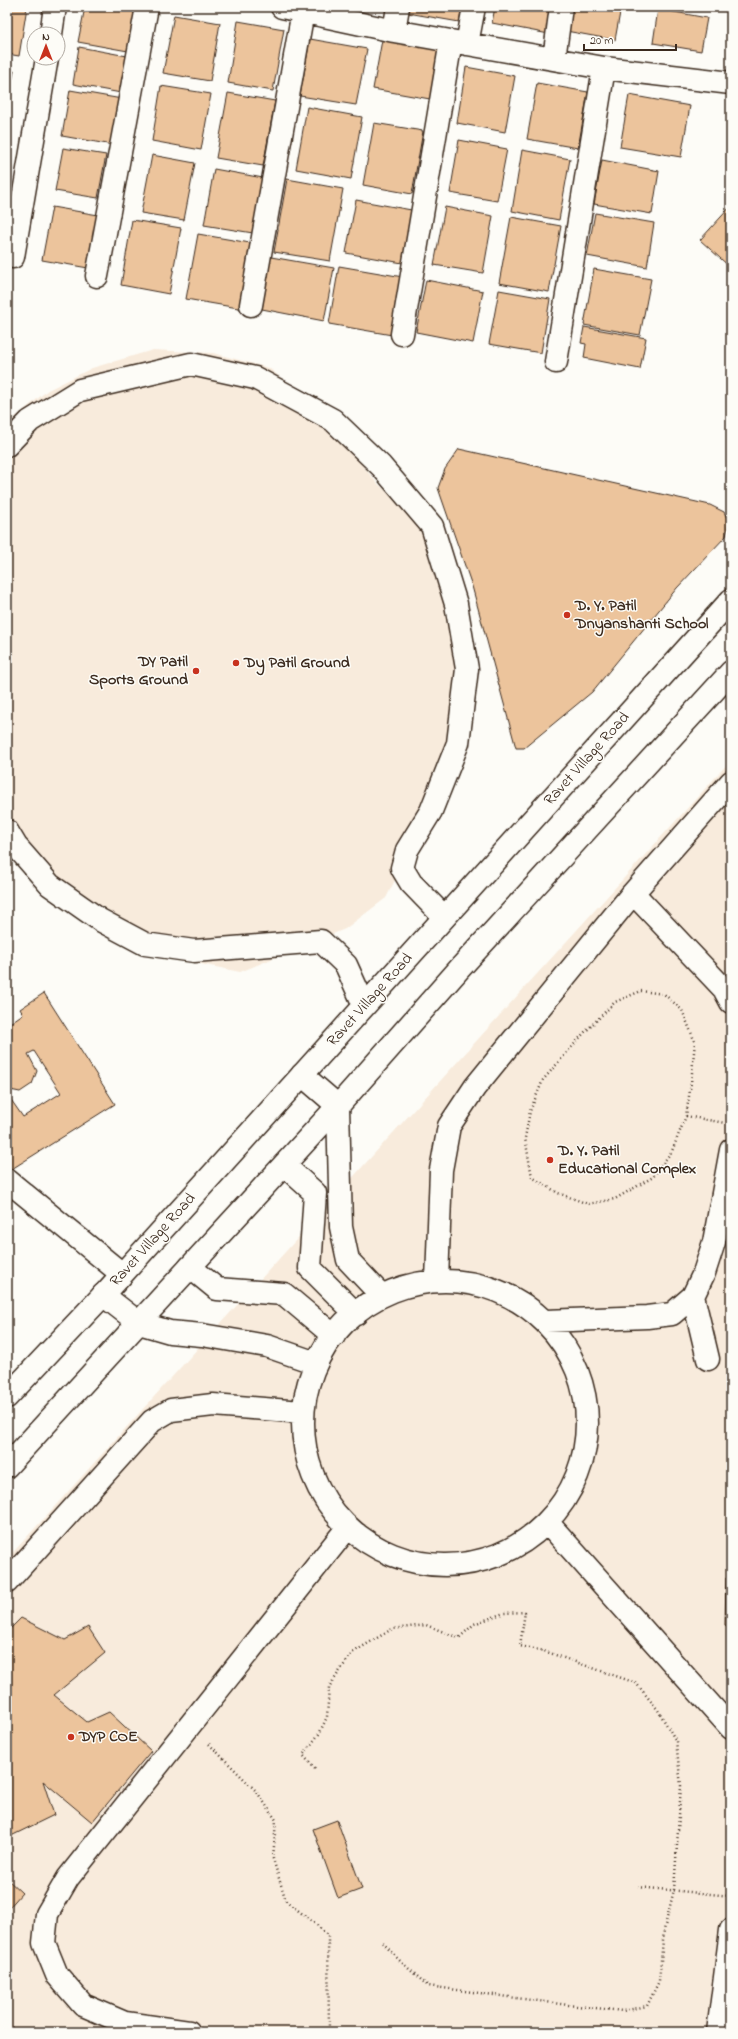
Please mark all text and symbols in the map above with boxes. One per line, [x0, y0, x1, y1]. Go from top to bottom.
north arrow [26, 26, 66, 66]
scale bar [584, 26, 676, 52]
text: N [42, 29, 50, 45]
text: 20 m [590, 32, 613, 50]
place label: D. Y. Patil Dnyanshanti School [574, 594, 709, 637]
marker: D. Y. Patil Dnyanshanti School [562, 610, 572, 620]
place label: DY Patil Sports Ground [89, 650, 188, 692]
place label: Dy Patil Ground [243, 651, 350, 676]
marker: Dy Patil Ground [231, 658, 241, 668]
marker: DY Patil Sports Ground [191, 666, 201, 676]
street label: Ravet Village Road [538, 707, 636, 811]
street label: Ravet Village Road [321, 948, 419, 1052]
place label: D. Y. Patil Educational Complex [557, 1139, 696, 1181]
marker: D. Y. Patil Educational Complex [545, 1155, 555, 1165]
street label: Ravet Village Road [104, 1188, 202, 1292]
place label: DYP COE [78, 1725, 138, 1749]
marker: DYP COE [66, 1732, 76, 1742]

